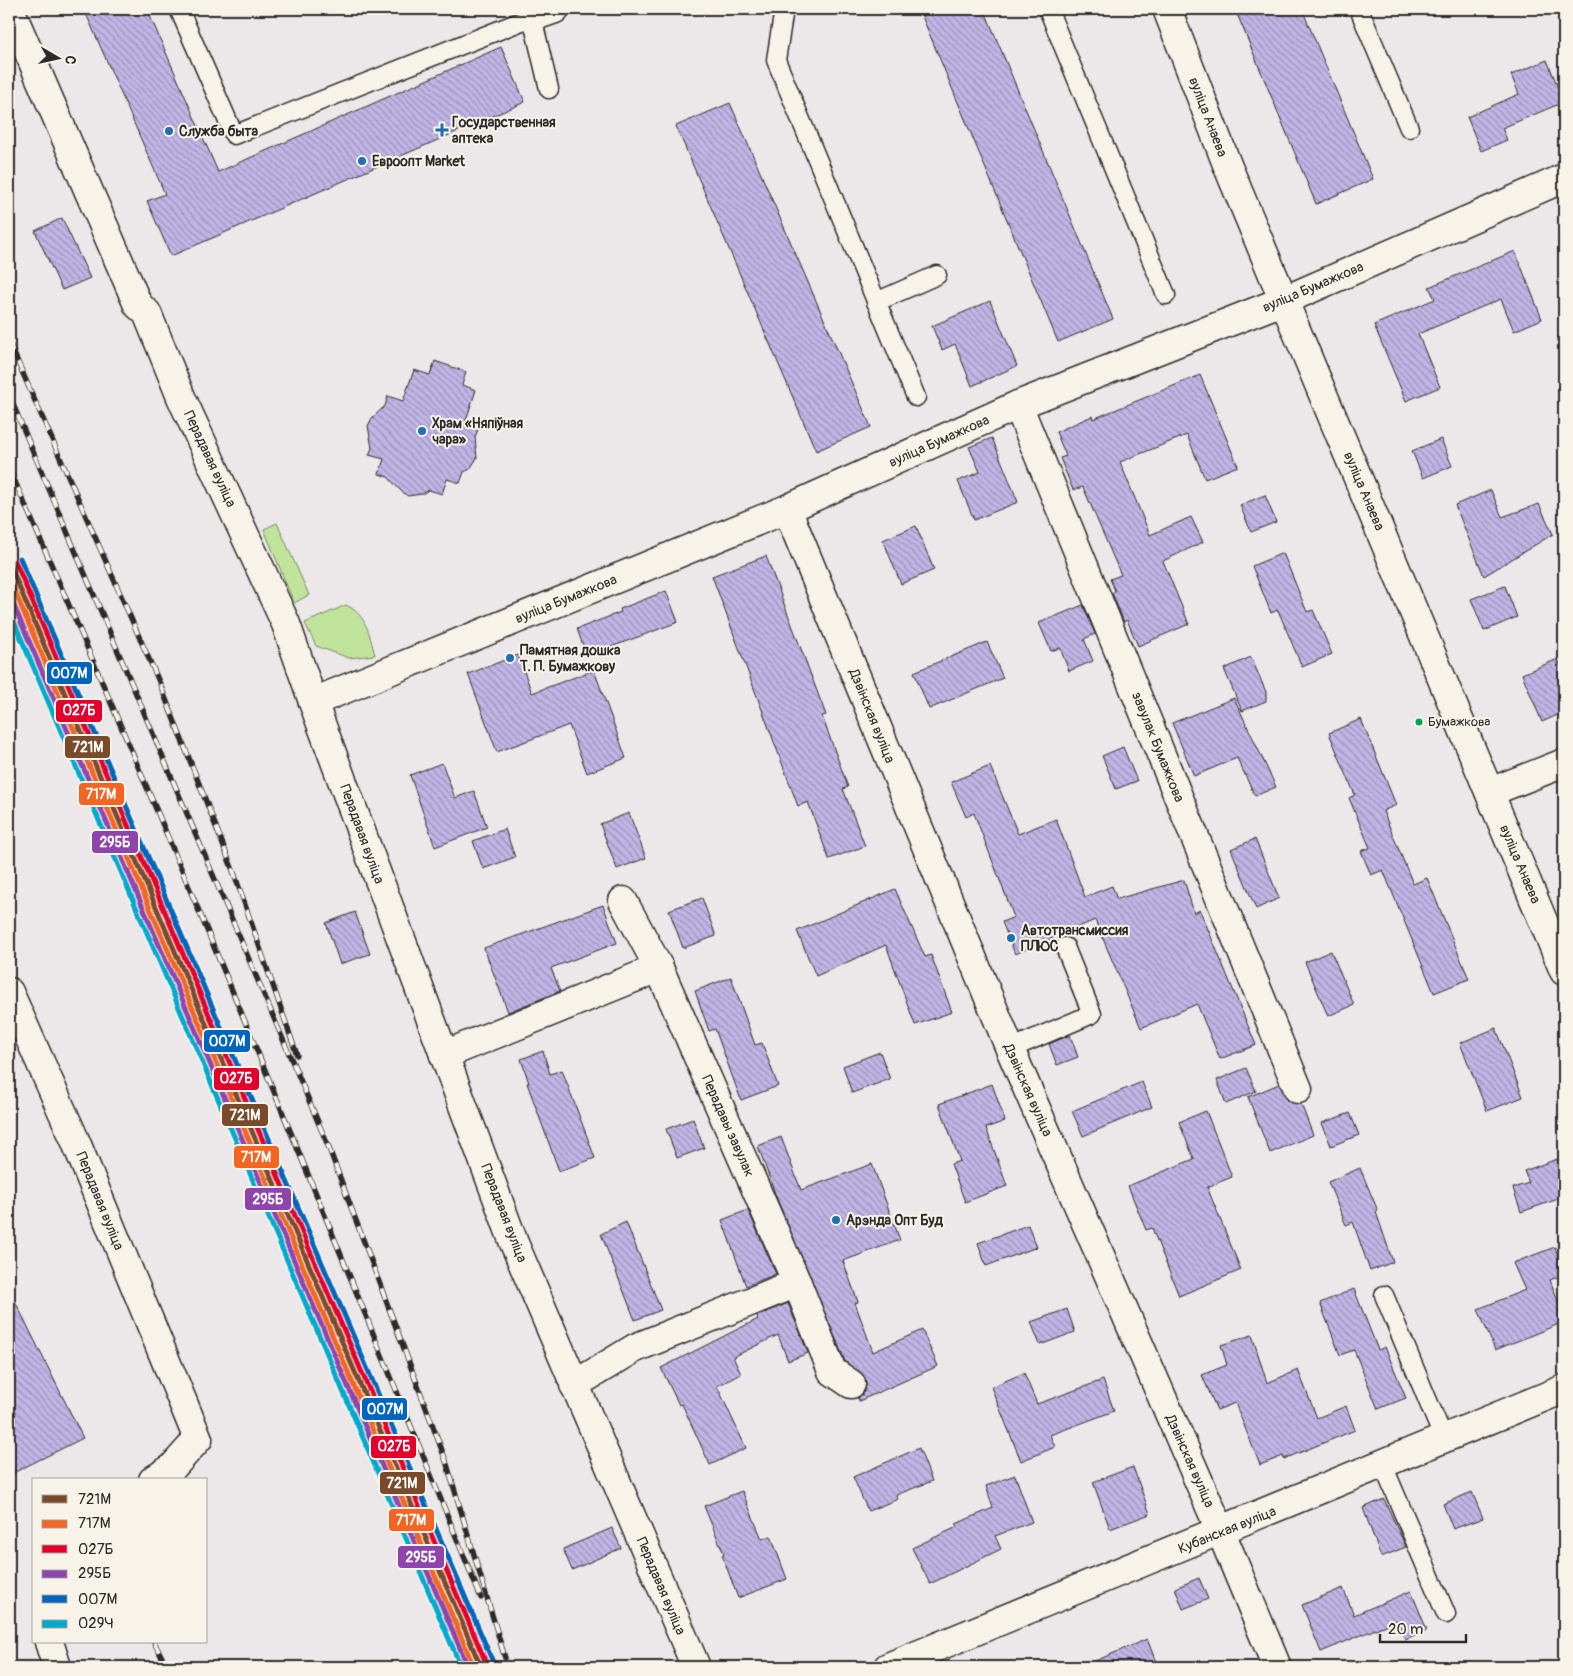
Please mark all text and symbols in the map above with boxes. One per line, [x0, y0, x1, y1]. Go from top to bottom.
north arrow [32, 32, 82, 82]
text: С [61, 54, 79, 66]
street label: вуліца Анаева [1185, 75, 1231, 159]
place label: Государственная аптека [452, 114, 556, 147]
place label: Служба быта [179, 123, 259, 140]
marker: Государственная аптека [436, 124, 448, 136]
marker: Служба быта [163, 125, 175, 137]
place label: Евроопт Market [372, 153, 465, 170]
marker: Евроопт Market [356, 155, 368, 167]
street label: вуліца Бумажкова [1260, 258, 1366, 316]
street label: Перадавая вуліца [180, 408, 240, 510]
street label: вуліца Бумажкова [886, 411, 992, 471]
place label: Храм «Няпіўная чара» [432, 415, 523, 448]
marker: Храм «Няпіўная чара» [416, 425, 428, 437]
street label: вуліца Анаева [1340, 449, 1388, 533]
street label: вуліца Бумажкова [513, 571, 619, 627]
place label: Памятная дошка Т. П. Бумажкову [519, 642, 621, 675]
marker: Памятная дошка Т. П. Бумажкову [504, 652, 516, 664]
line badge: 007М [46, 661, 93, 685]
text: 007М [51, 665, 87, 682]
street label: Дзвінская вуліца [845, 666, 899, 766]
street label: завулак Бумажкова [1128, 689, 1188, 805]
line badge: 027Б [55, 699, 103, 723]
text: 027Б [62, 702, 96, 719]
place label: Бумажкова [1428, 714, 1490, 730]
marker: Бумажкова [1414, 717, 1424, 727]
line badge: 721М [64, 735, 111, 759]
text: 721М [73, 739, 103, 756]
line badge: 717М [78, 782, 125, 806]
street label: Перадавая вуліца [336, 782, 388, 886]
text: 717М [86, 786, 116, 803]
street label: вуліца Анаева [1496, 822, 1544, 906]
line badge: 295Б [91, 830, 139, 854]
text: 295Б [99, 834, 131, 851]
place label: Автотрансмиссия ПЛЮС [1021, 922, 1129, 955]
marker: Автотрансмиссия ПЛЮС [1005, 932, 1017, 944]
line badge: 007М [203, 1029, 251, 1053]
text: 007М [209, 1033, 245, 1050]
street label: Дзвінская вуліца [999, 1040, 1056, 1139]
line badge: 027Б [213, 1067, 260, 1091]
text: 027Б [219, 1070, 253, 1087]
street label: Перадавы завулак [698, 1073, 758, 1179]
line badge: 721М [221, 1103, 269, 1127]
text: 721М [230, 1107, 260, 1124]
line badge: 717М [233, 1145, 280, 1169]
street label: Перадавая вуліца [73, 1149, 127, 1253]
text: 717М [241, 1149, 271, 1166]
street label: Перадавая вуліца [477, 1161, 531, 1265]
line badge: 295Б [244, 1187, 292, 1211]
text: 295Б [252, 1191, 284, 1208]
place label: Арэнда Опт Буд [846, 1212, 944, 1229]
marker: Арэнда Опт Буд [830, 1214, 842, 1226]
line badge: 007М [361, 1397, 408, 1421]
text: 007М [367, 1401, 403, 1418]
street label: Дзвінская вуліца [1161, 1411, 1218, 1510]
line badge: 027Б [370, 1435, 417, 1459]
text: 027Б [377, 1438, 411, 1455]
line badge: 721М [379, 1471, 426, 1495]
text: 721М [387, 1475, 417, 1492]
legend [32, 1478, 208, 1644]
text: 721М [78, 1490, 111, 1509]
street label: Кубанская вуліца [1176, 1503, 1278, 1557]
line badge: 717М [388, 1508, 435, 1532]
text: 717М [396, 1512, 426, 1529]
text: 717М [78, 1514, 111, 1533]
street label: Перадавая вуліца [633, 1535, 689, 1637]
text: 027Б [78, 1540, 114, 1559]
line badge: 295Б [397, 1545, 445, 1569]
text: 295Б [405, 1549, 437, 1566]
text: 295Б [78, 1564, 111, 1583]
text: 007М [78, 1590, 117, 1609]
scale bar [1380, 1611, 1467, 1643]
text: 029Ч [78, 1614, 113, 1633]
text: 20 m [1388, 1620, 1423, 1639]

